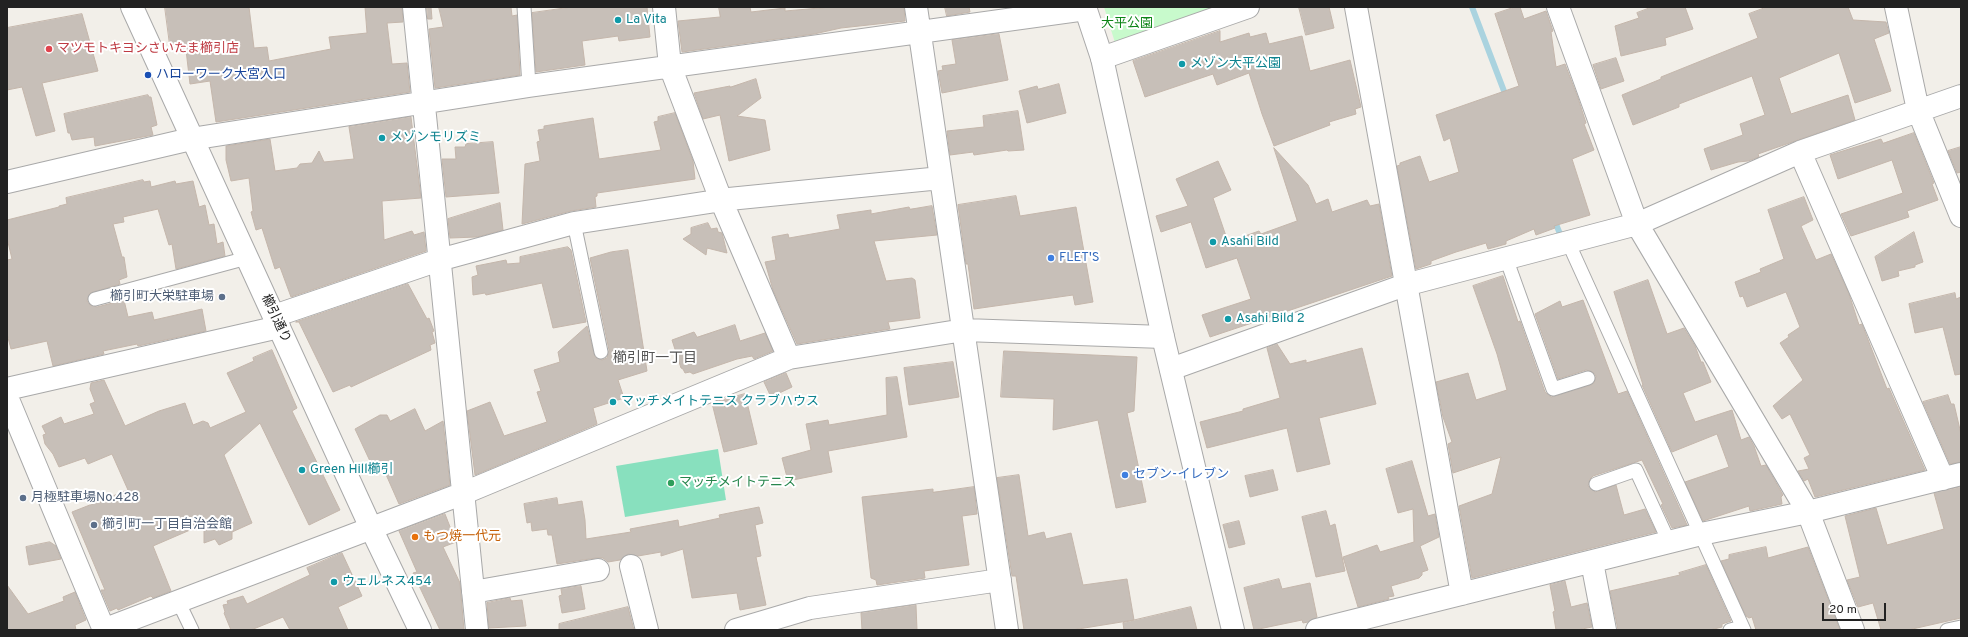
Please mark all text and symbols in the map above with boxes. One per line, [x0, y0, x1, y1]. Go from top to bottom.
place label: La Vita [626, 12, 667, 28]
marker: La Vita [613, 15, 623, 25]
park label: 大平公園 [1101, 16, 1153, 32]
place label: マツモトキヨシさいたま櫛引店 [57, 41, 239, 57]
marker: マツモトキヨシさいたま櫛引店 [44, 44, 54, 54]
place label: メゾン大平公園 [1190, 56, 1281, 72]
marker: メゾン大平公園 [1177, 59, 1187, 69]
place label: ハローワーク大宮入口 [156, 67, 286, 83]
marker: ハローワーク大宮入口 [143, 70, 153, 80]
place label: メゾンモリズミ [390, 130, 481, 146]
marker: メゾンモリズミ [377, 133, 387, 143]
place label: Asahi Bild [1221, 234, 1279, 250]
marker: Asahi Bild [1208, 237, 1218, 247]
place label: FLET'S [1059, 250, 1100, 266]
marker: FLET'S [1046, 253, 1056, 263]
place label: 櫛引町大栄駐車場 [110, 289, 214, 305]
marker: 櫛引町大栄駐車場 [217, 292, 227, 302]
street label: 櫛引通り [257, 292, 293, 346]
place label: Asahi Bild 2 [1236, 311, 1305, 327]
marker: Asahi Bild 2 [1223, 314, 1233, 324]
district label: 櫛引町一丁目 [613, 351, 697, 367]
place label: マッチメイトテニス クラブハウス [621, 394, 819, 410]
marker: マッチメイトテニス クラブハウス [608, 397, 618, 407]
place label: Green Hill櫛引 [310, 462, 394, 478]
marker: Green Hill櫛引 [297, 465, 307, 475]
place label: セブン-イレブン [1133, 467, 1229, 483]
marker: セブン-イレブン [1120, 470, 1130, 480]
place label: マッチメイトテニス [679, 475, 796, 491]
marker: マッチメイトテニス [666, 478, 676, 488]
place label: 月極駐車場No.428 [31, 490, 139, 506]
marker: 月極駐車場No.428 [18, 493, 28, 503]
place label: 櫛引町一丁目自治会館 [102, 517, 232, 533]
marker: 櫛引町一丁目自治会館 [89, 520, 99, 530]
place label: もつ焼一代元 [423, 529, 501, 545]
marker: もつ焼一代元 [410, 532, 420, 542]
place label: ウェルネス454 [342, 574, 431, 590]
marker: ウェルネス454 [329, 577, 339, 587]
scale bar [1824, 595, 1888, 621]
text: 20 m [1829, 602, 1857, 618]

